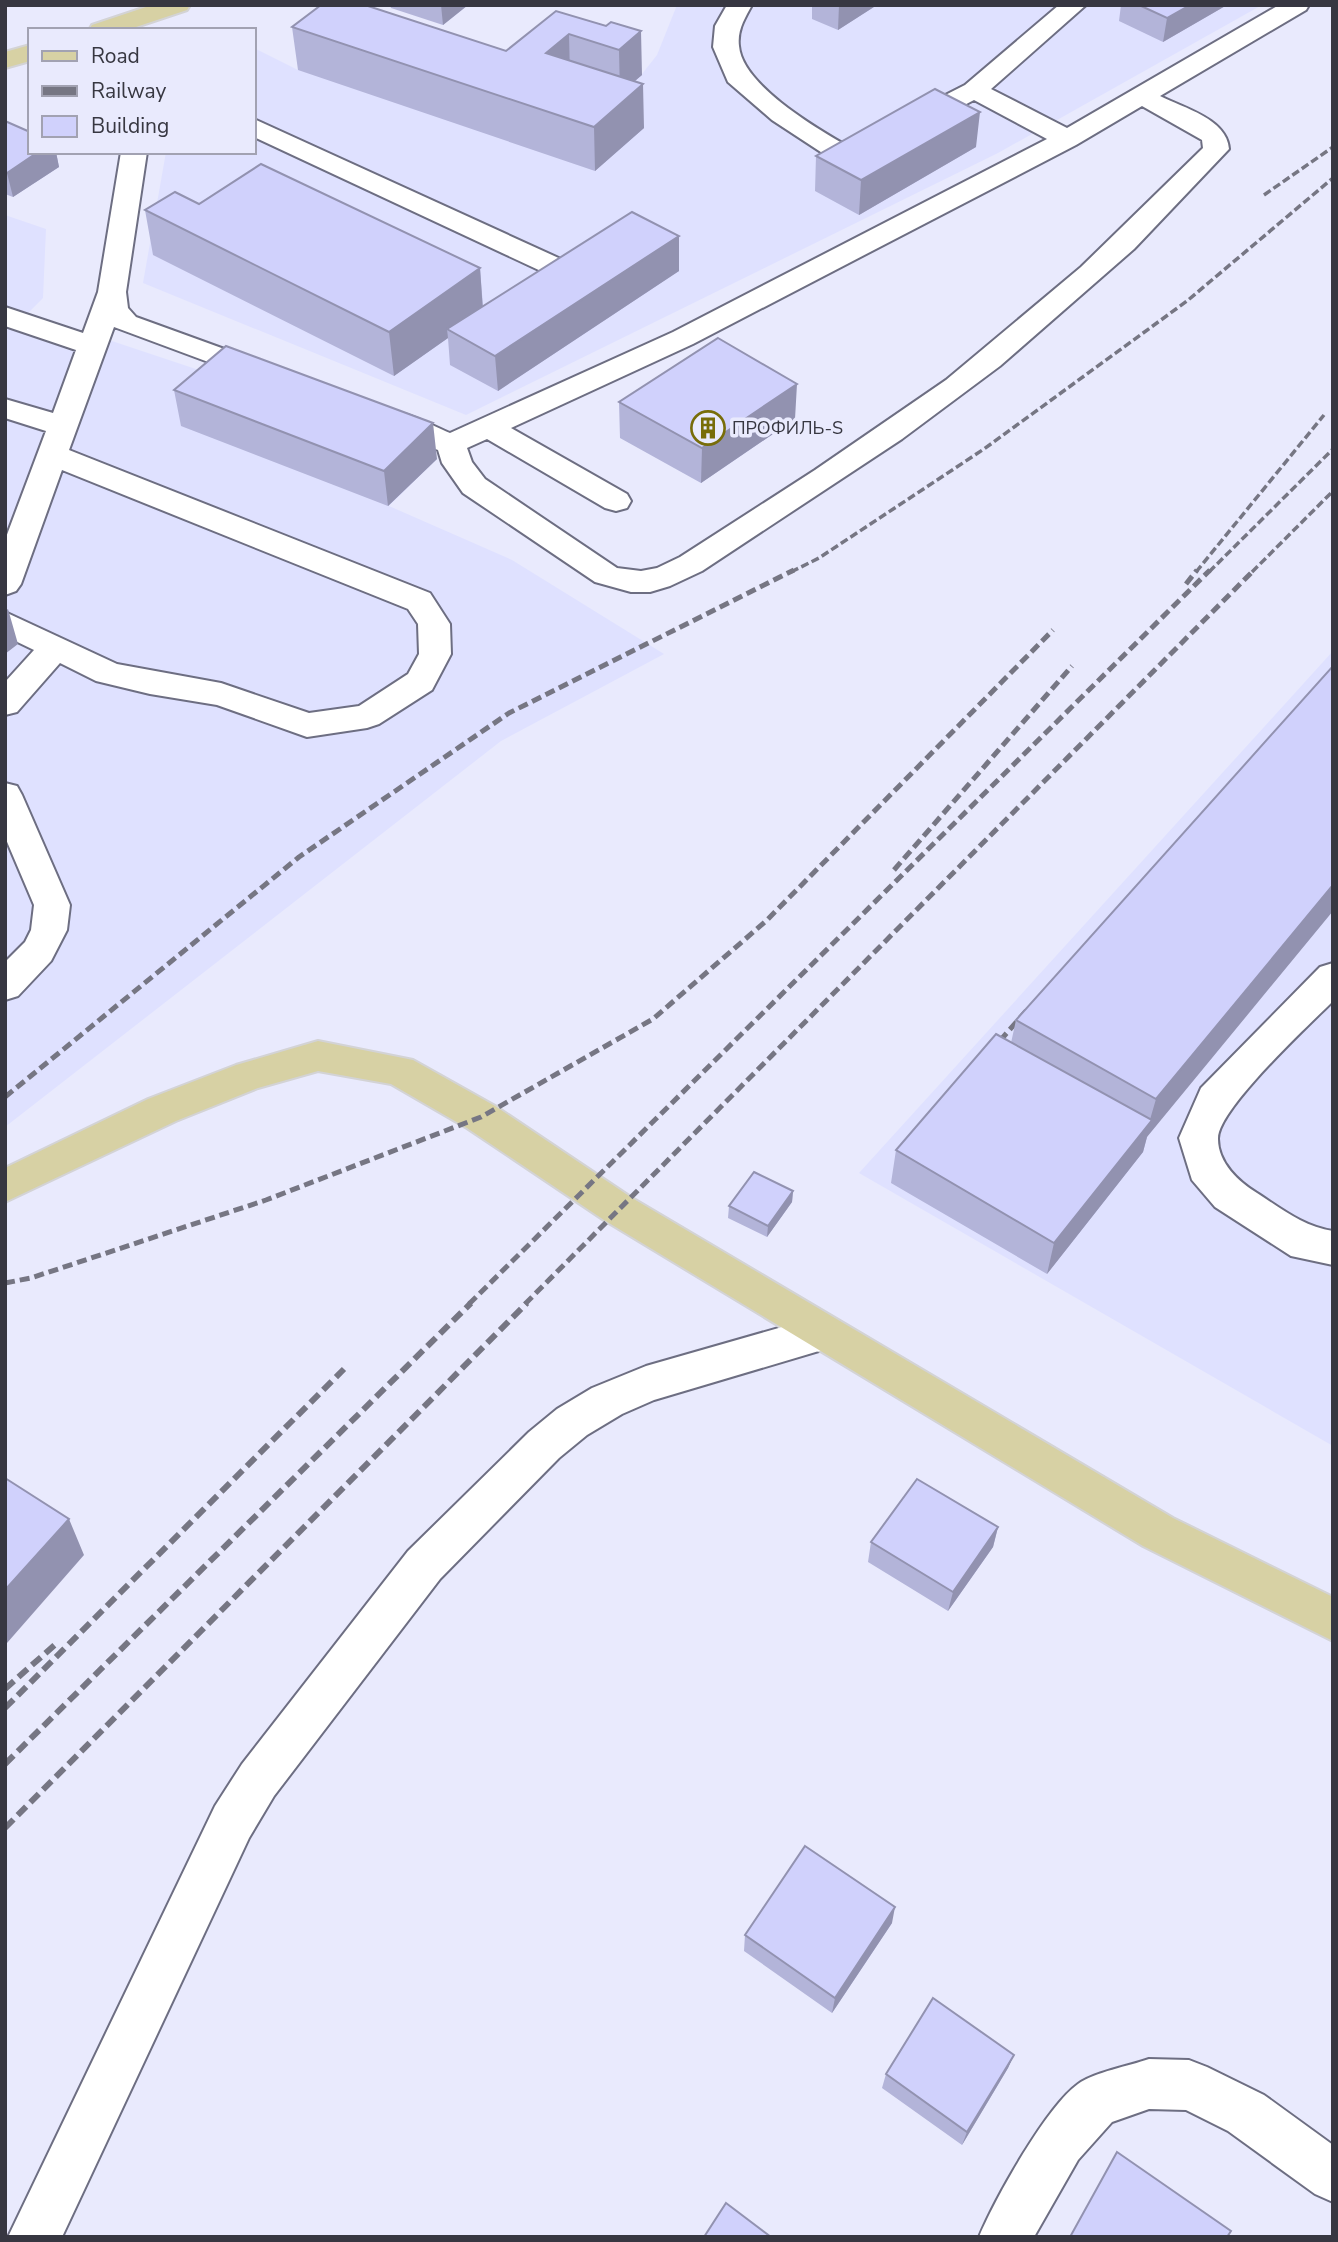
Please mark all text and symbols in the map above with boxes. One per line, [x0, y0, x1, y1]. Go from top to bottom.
legend [28, 28, 256, 154]
text: Road [91, 42, 140, 70]
text: Railway [91, 77, 166, 105]
text: Building [91, 112, 169, 140]
building icon: ПРОФИЛЬ-S [689, 409, 727, 447]
place label: ПРОФИЛЬ-S [732, 416, 843, 440]

